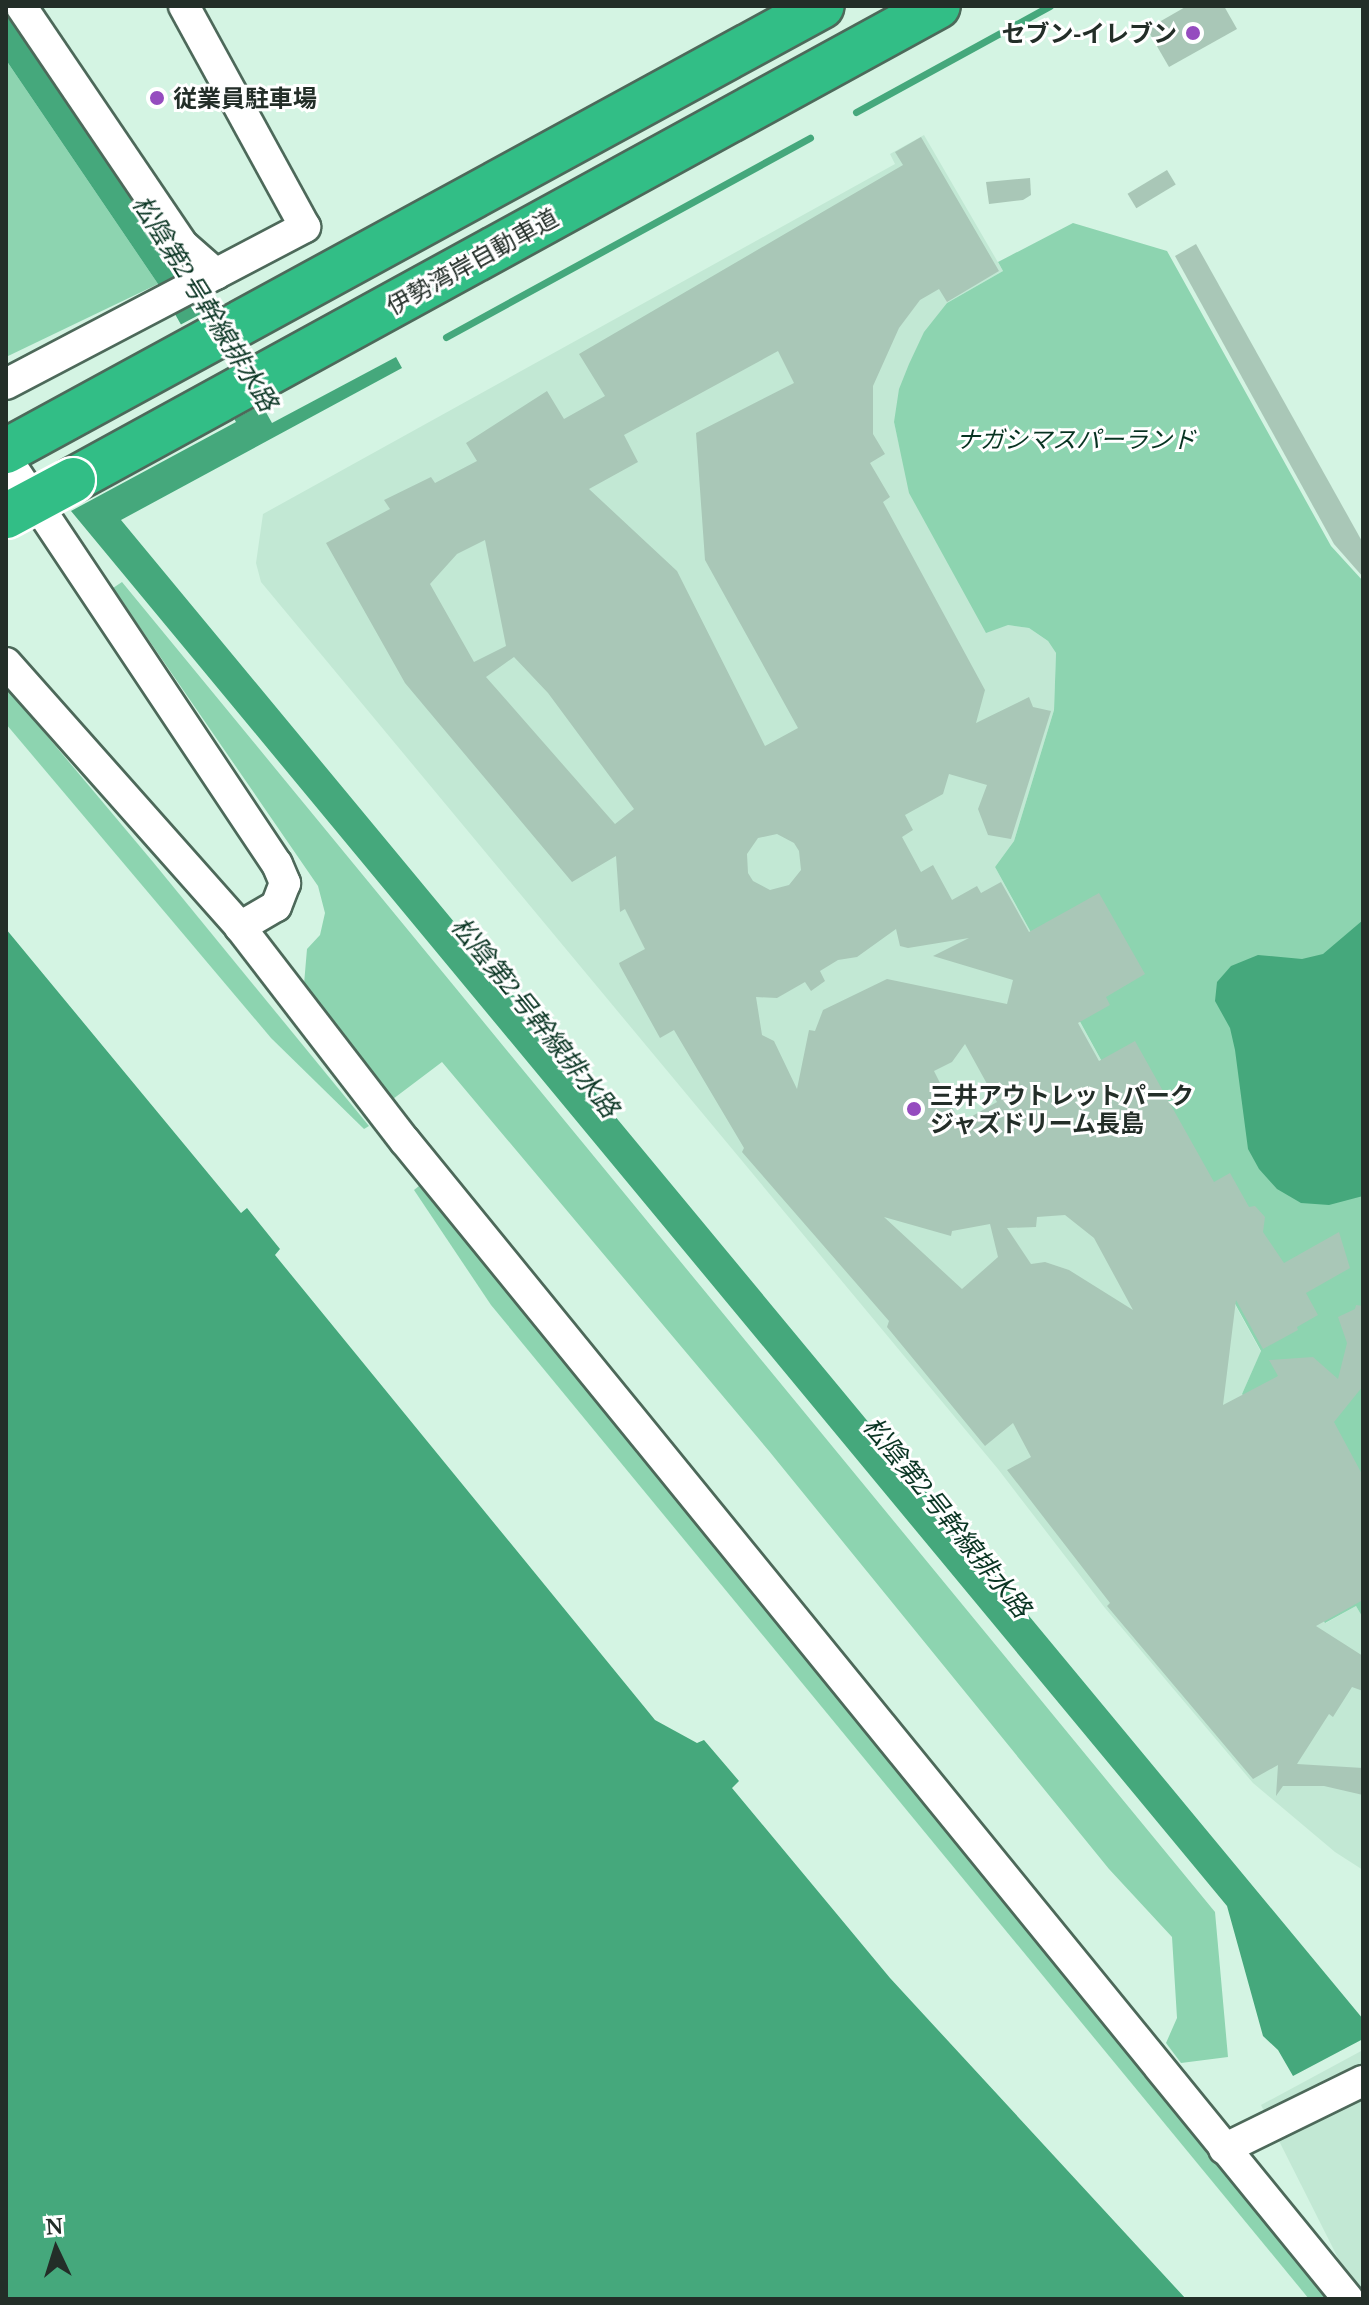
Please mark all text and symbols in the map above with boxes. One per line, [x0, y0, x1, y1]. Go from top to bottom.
place label: セブン-イレブン [1002, 19, 1177, 47]
marker: セブン-イレブン [1184, 24, 1202, 42]
place label: 従業員駐車場 [173, 84, 317, 112]
marker: 従業員駐車場 [148, 89, 166, 107]
water label: 松陰第2号幹線排水路 [126, 189, 284, 417]
street label: 伊勢湾岸自動車道 [381, 202, 563, 320]
park label: ナガシマスパーランド [956, 425, 1196, 453]
water label: 松陰第2号幹線排水路 [445, 911, 625, 1123]
place label: 三井アウトレットパーク ジャズドリーム長島 [930, 1081, 1194, 1137]
marker: 三井アウトレットパーク ジャズドリーム長島 [905, 1100, 923, 1118]
water label: 松陰第2号幹線排水路 [857, 1411, 1037, 1623]
north arrow [16, 2209, 96, 2289]
text: N [45, 2209, 64, 2241]

